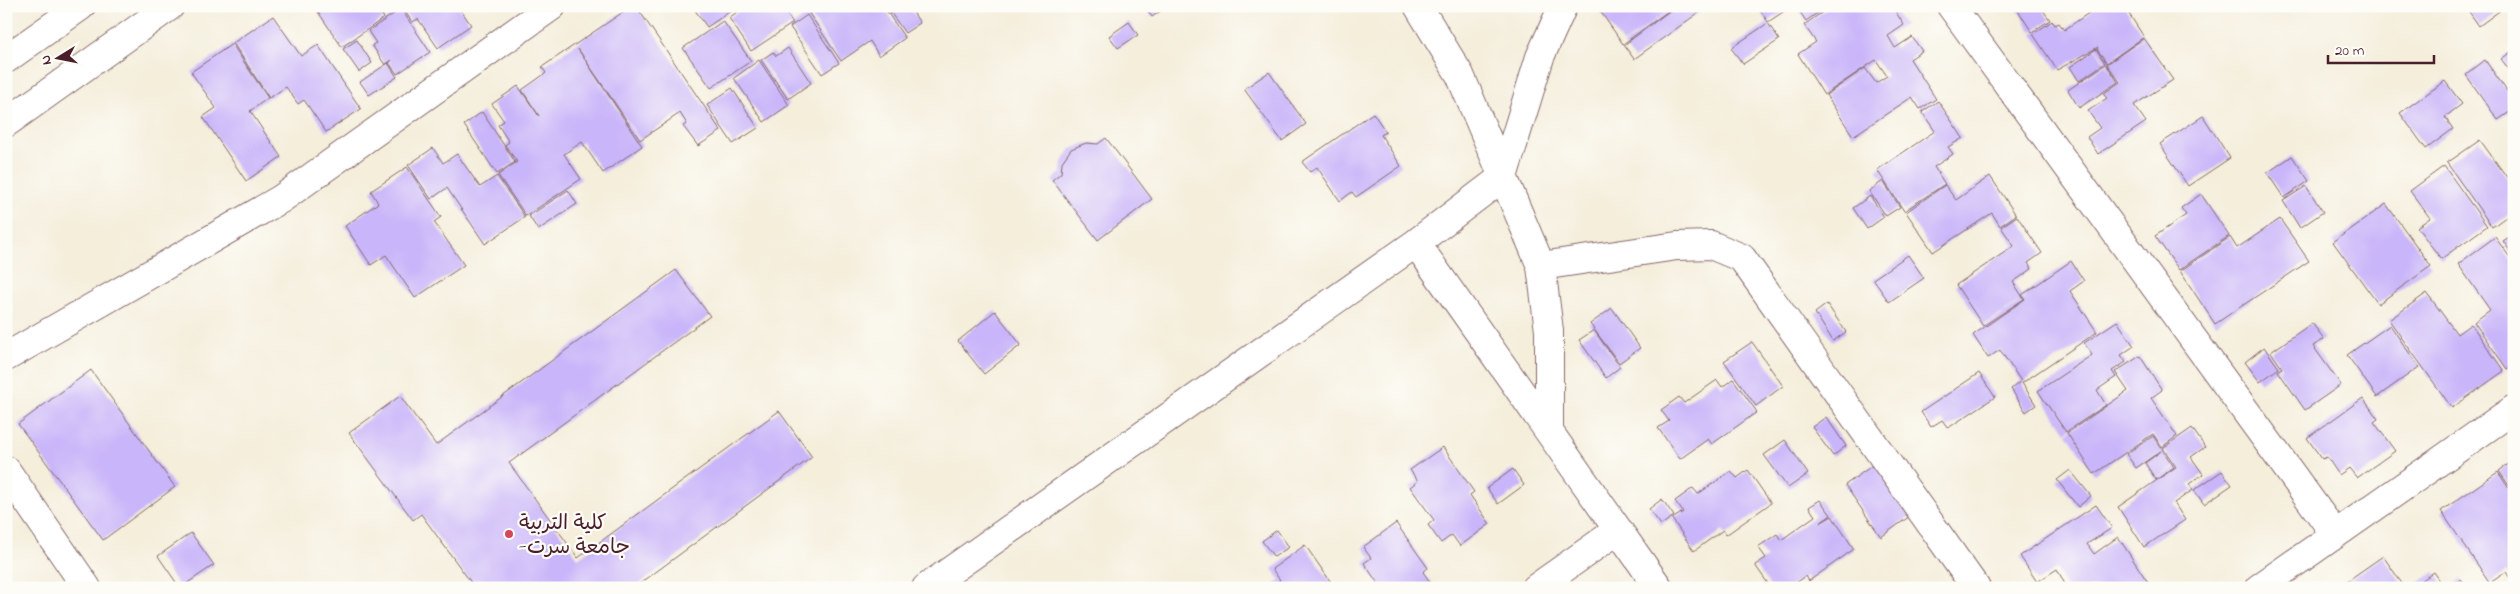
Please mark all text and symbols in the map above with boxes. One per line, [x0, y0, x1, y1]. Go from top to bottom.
north arrow [32, 32, 82, 82]
scale bar [2328, 32, 2434, 64]
text: 20 m [2335, 40, 2365, 62]
text: N [36, 54, 58, 66]
place label: كلية التربية -جامعة سرت [519, 509, 630, 563]
marker: كلية التربية -جامعة سرت [503, 528, 515, 540]

